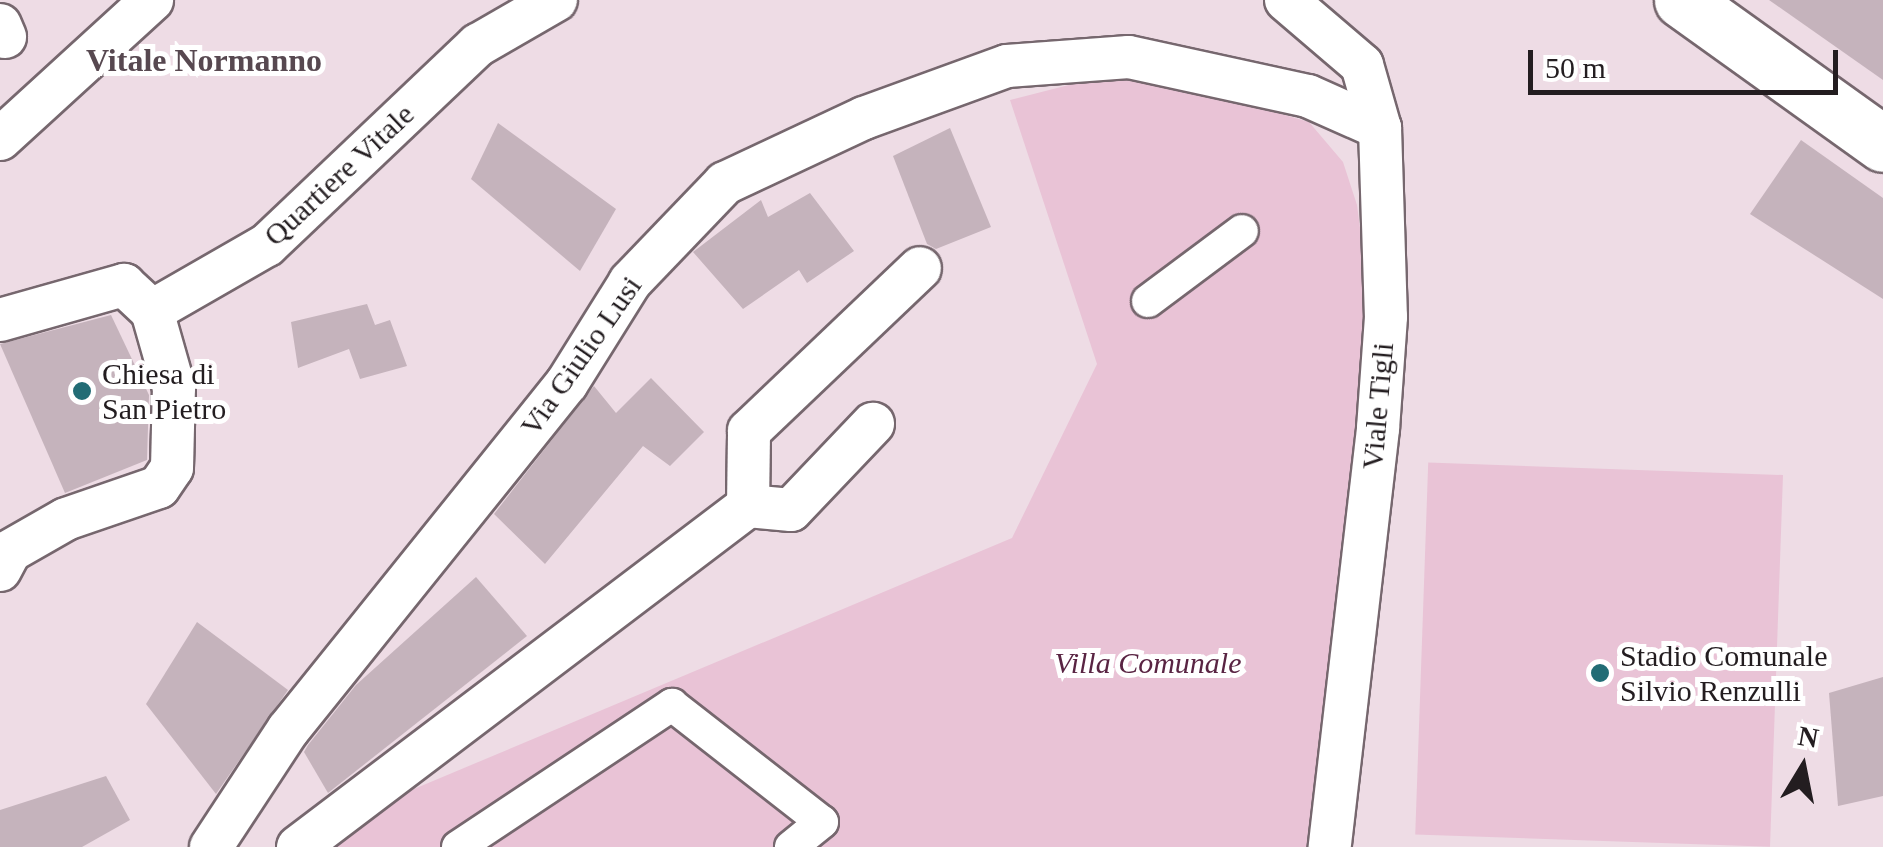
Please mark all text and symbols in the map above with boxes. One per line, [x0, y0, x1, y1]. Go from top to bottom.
scale bar [1533, 30, 1843, 92]
district label: Vitale Normanno [86, 41, 322, 79]
text: 50 m [1545, 51, 1606, 84]
street label: Quartiere Vitale [256, 96, 422, 254]
street label: Via Giulio Lusi [513, 269, 649, 443]
street label: Viale Tigli [1354, 341, 1402, 471]
place label: Chiesa di San Pietro [102, 356, 226, 426]
marker: Chiesa di San Pietro [71, 380, 93, 402]
place label: Stadio Comunale Silvio Renzulli [1620, 638, 1827, 708]
park label: Villa Comunale [1055, 645, 1241, 681]
marker: Stadio Comunale Silvio Renzulli [1589, 662, 1611, 684]
north arrow [1753, 717, 1853, 817]
text: N [1796, 720, 1821, 754]

